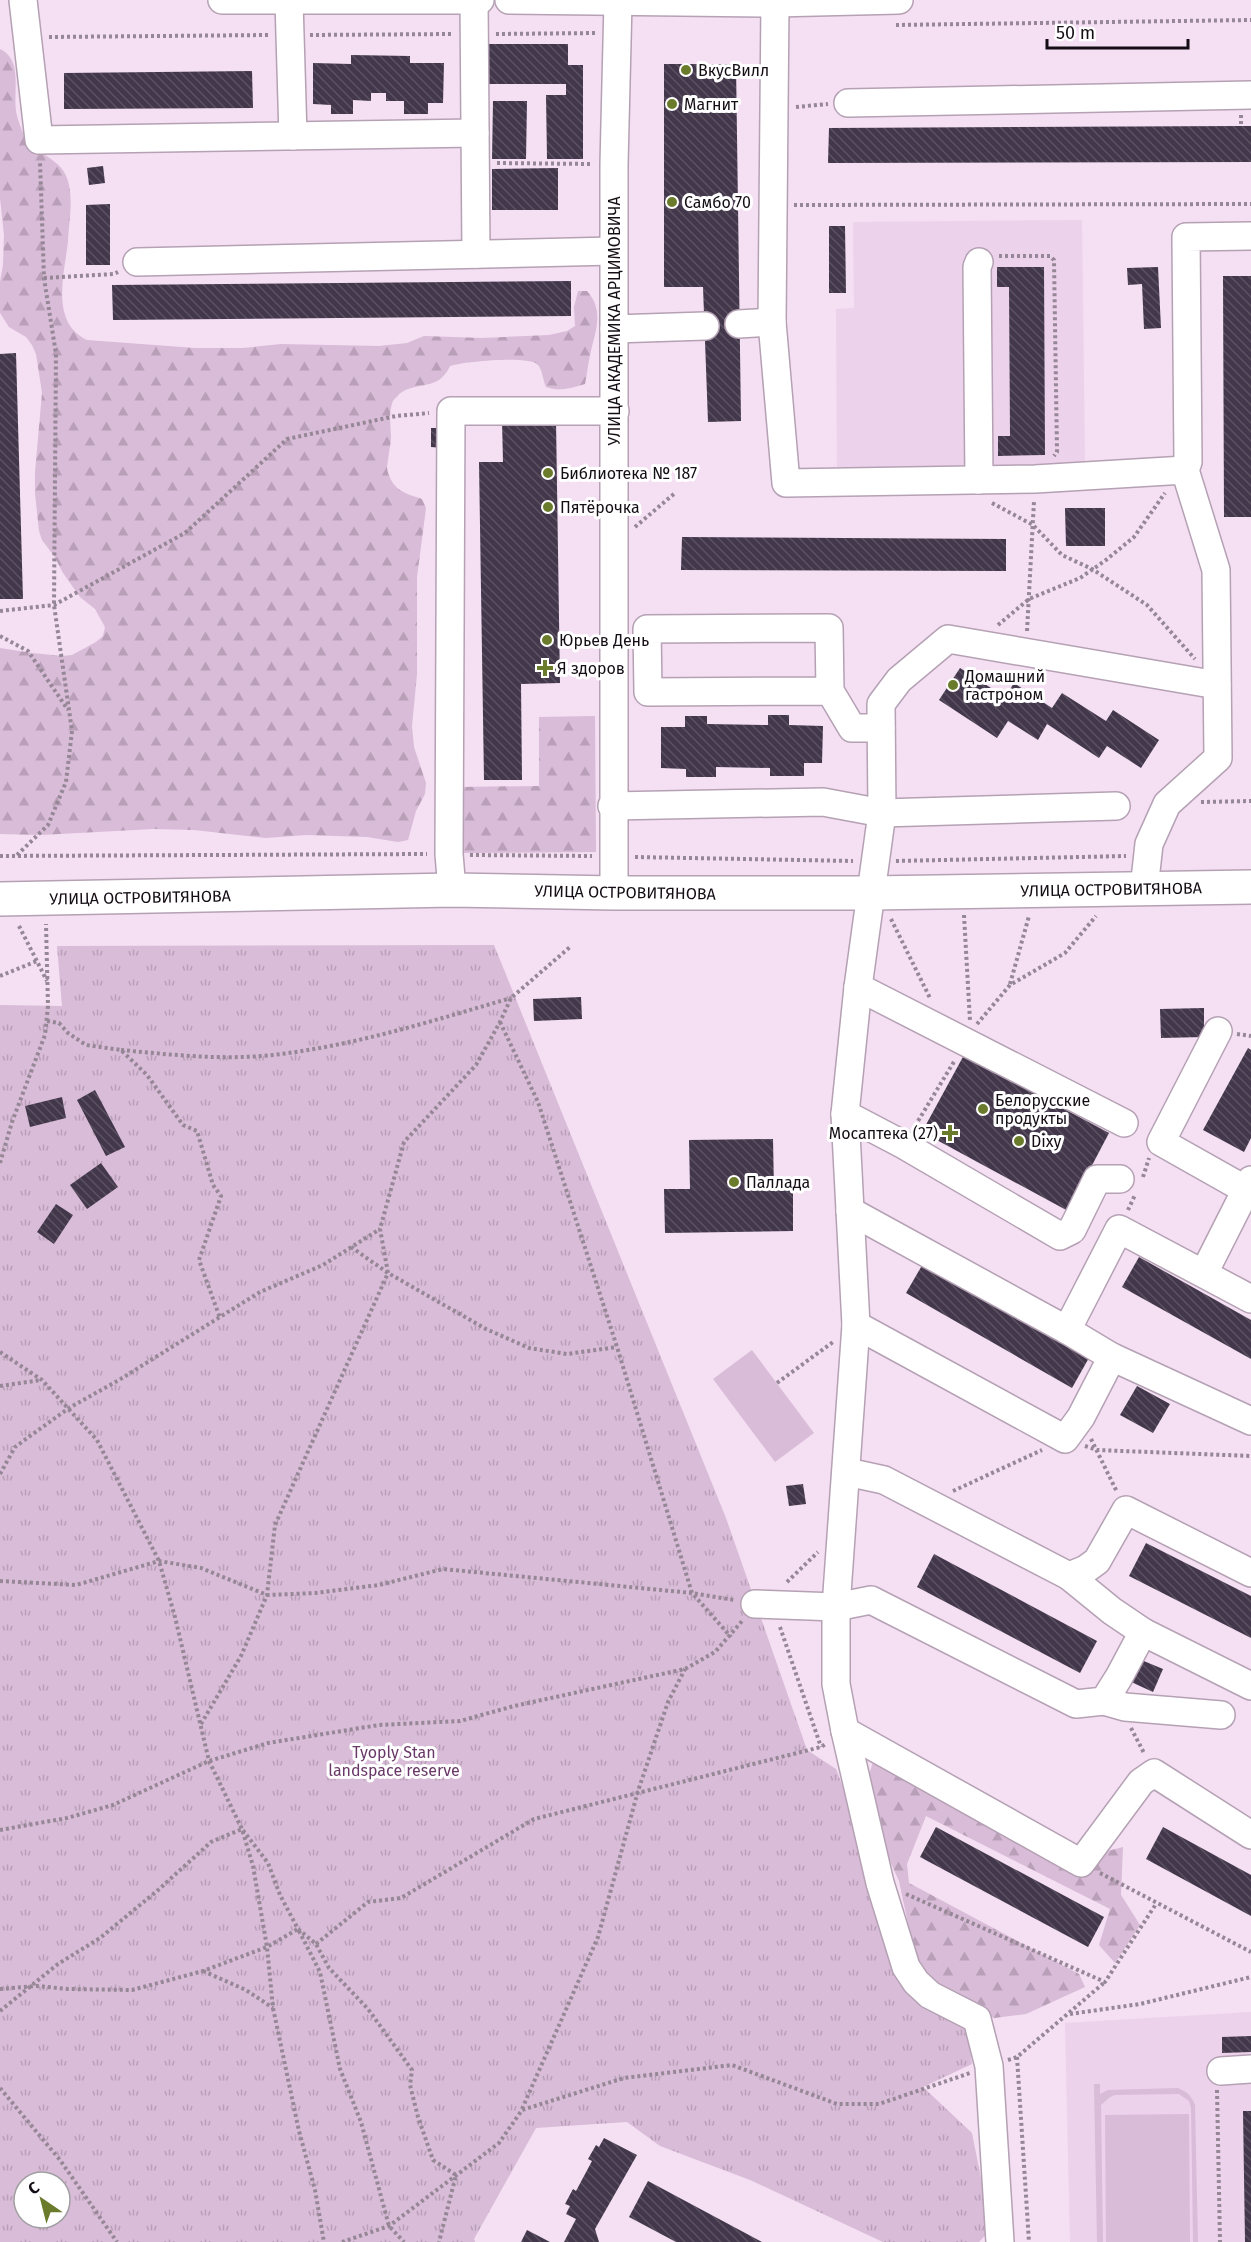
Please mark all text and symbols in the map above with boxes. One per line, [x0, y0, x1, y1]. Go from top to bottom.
scale bar [1047, 12, 1188, 50]
text: 50 m [1056, 22, 1095, 44]
place label: ВкусВилл [698, 61, 769, 80]
marker: ВкусВилл [679, 63, 693, 77]
place label: Магнит [684, 95, 739, 114]
marker: Магнит [665, 97, 679, 111]
place label: Самбо 70 [684, 193, 751, 212]
marker: Самбо 70 [665, 195, 679, 209]
street label: УЛИЦА АКАДЕМИКА АРЦИМОВИЧА [605, 196, 624, 446]
place label: Библиотека № 187 [560, 464, 697, 483]
marker: Библиотека № 187 [541, 466, 555, 480]
place label: Пятёрочка [560, 498, 640, 517]
marker: Пятёрочка [541, 500, 555, 514]
place label: Юрьев День [559, 631, 649, 650]
marker: Юрьев День [540, 633, 554, 647]
place label: Я здоров [557, 659, 625, 678]
marker: Я здоров [538, 661, 552, 675]
place label: Домашний гастроном [964, 667, 1045, 704]
marker: Домашний гастроном [946, 678, 960, 692]
street label: УЛИЦА ОСТРОВИТЯНОВА [1020, 878, 1203, 901]
street label: УЛИЦА ОСТРОВИТЯНОВА [534, 881, 717, 904]
street label: УЛИЦА ОСТРОВИТЯНОВА [49, 886, 232, 909]
place label: Белорусские продукты [995, 1091, 1090, 1128]
marker: Белорусские продукты [976, 1102, 990, 1116]
place label: Мосаптека (27) [829, 1124, 938, 1143]
marker: Мосаптека (27) [943, 1126, 957, 1140]
place label: Dixy [1031, 1132, 1062, 1151]
marker: Dixy [1012, 1134, 1026, 1148]
place label: Паллада [746, 1173, 810, 1192]
marker: Паллада [727, 1175, 741, 1189]
park label: Tyoply Stan landspace reserve [328, 1743, 460, 1780]
north arrow [12, 2170, 72, 2230]
text: С [24, 2177, 44, 2199]

